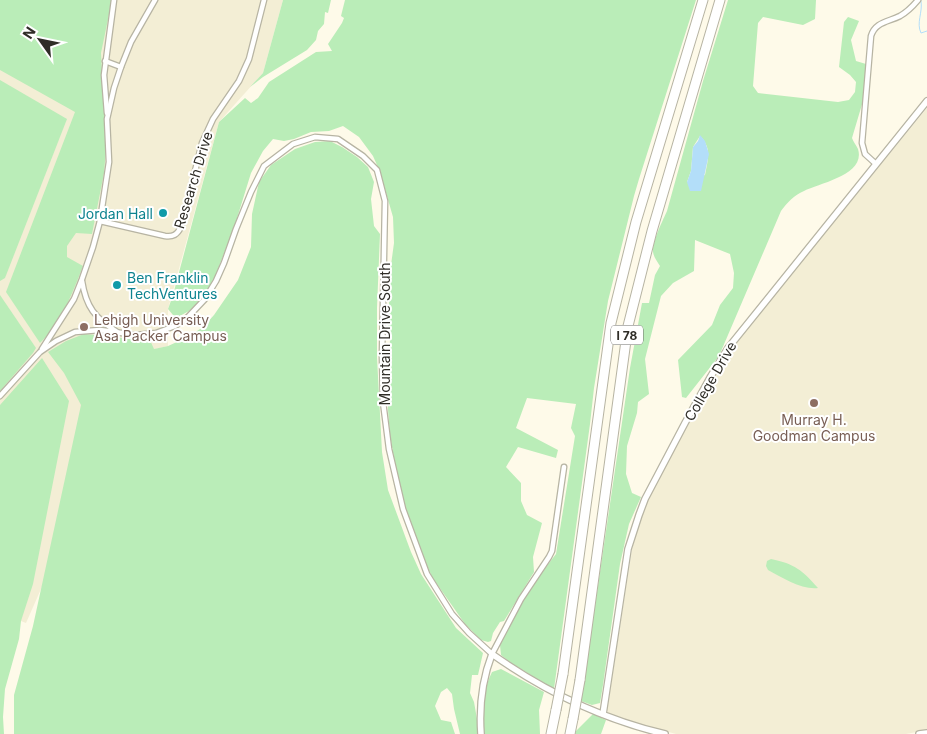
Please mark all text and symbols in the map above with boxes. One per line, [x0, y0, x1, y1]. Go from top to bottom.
north arrow [15, 15, 65, 65]
text: N [19, 24, 39, 42]
street label: Research Drive [170, 129, 216, 231]
place label: Jordan Hall [78, 205, 153, 222]
marker: Jordan Hall [157, 207, 169, 219]
street label: Mountain Drive South [376, 263, 393, 405]
place label: Ben Franklin TechVentures [127, 269, 218, 302]
marker: Ben Franklin TechVentures [111, 279, 123, 291]
place label: Lehigh University Asa Packer Campus [94, 311, 227, 344]
marker: Lehigh University Asa Packer Campus [78, 321, 90, 333]
road number: I 78 [611, 326, 643, 344]
street label: College Drive [680, 338, 740, 424]
marker: Murray H. Goodman Campus [808, 397, 820, 409]
place label: Murray H. Goodman Campus [753, 411, 875, 444]

